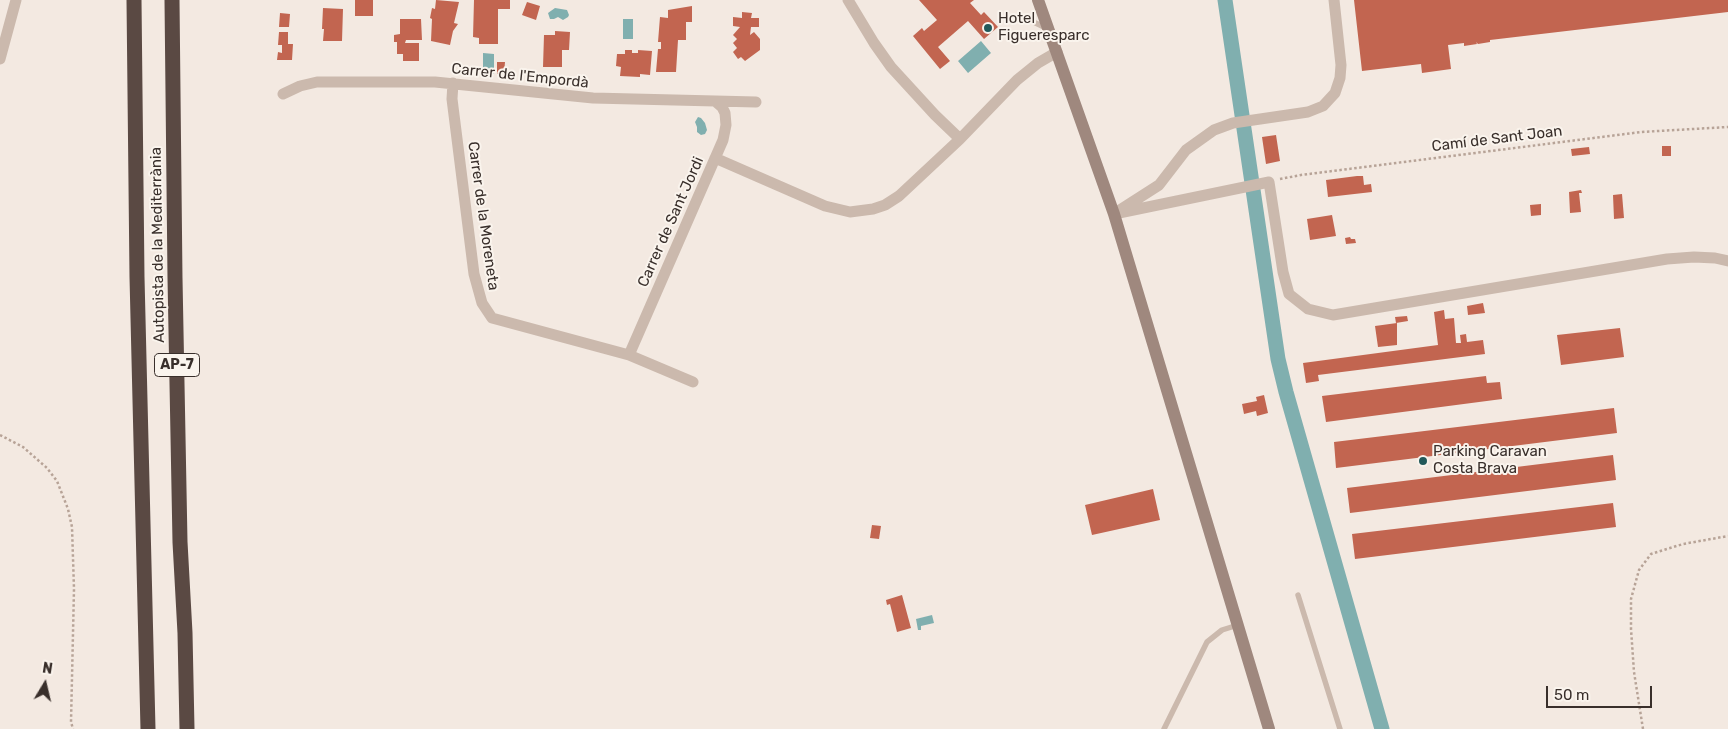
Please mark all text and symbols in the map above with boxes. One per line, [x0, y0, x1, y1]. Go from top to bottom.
place label: Hotel Figueresparc [998, 10, 1089, 45]
marker: Hotel Figueresparc [982, 22, 994, 34]
street label: Carrer de l'Empordà [450, 60, 590, 92]
street label: Camí de Sant Joan [1431, 122, 1563, 156]
street label: Carrer de la Moreneta [464, 140, 502, 292]
street label: Autopista de la Mediterrània [147, 147, 169, 343]
street label: Carrer de Sant Jordi [634, 154, 708, 290]
road number: AP-7 [154, 354, 200, 376]
place label: Parking Caravan Costa Brava [1433, 443, 1547, 478]
marker: Parking Caravan Costa Brava [1417, 455, 1429, 467]
north arrow [20, 659, 70, 709]
text: N [41, 660, 54, 678]
scale bar [1548, 676, 1654, 708]
text: 50 m [1554, 686, 1589, 704]

